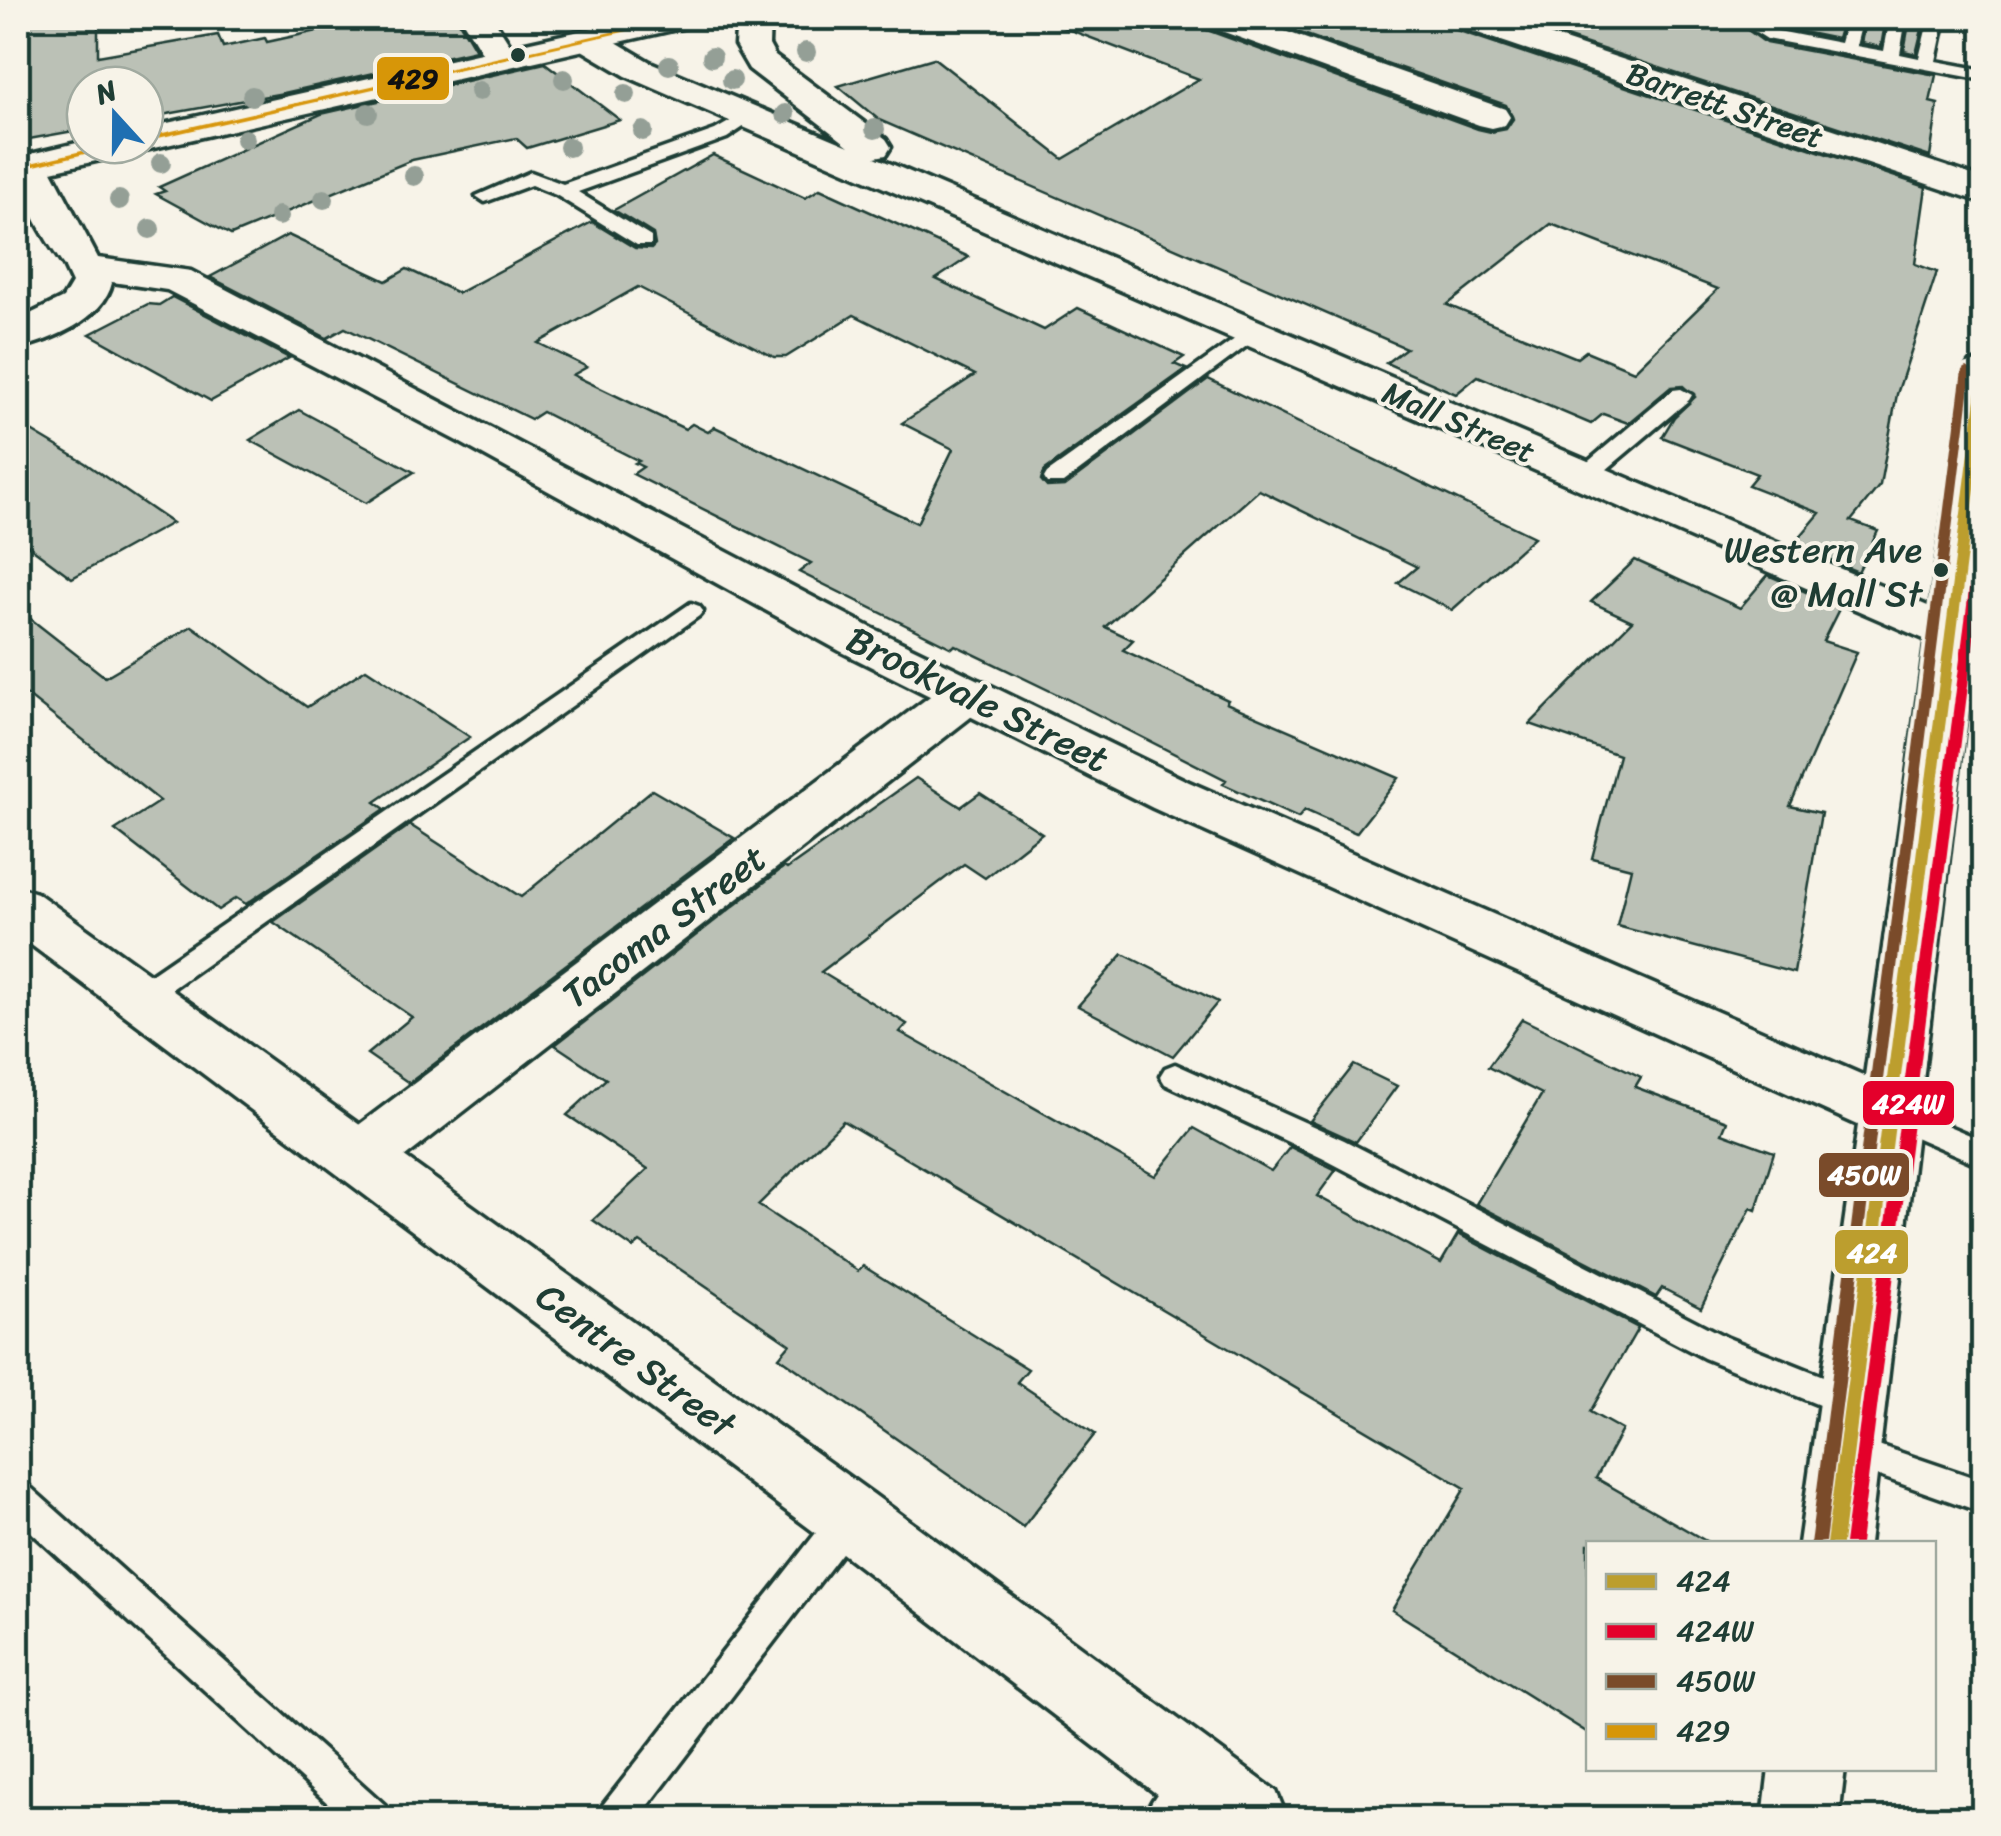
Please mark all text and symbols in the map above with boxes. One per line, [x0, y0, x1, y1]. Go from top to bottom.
unlabelled marker [508, 45, 528, 65]
street label: Barrett Street [1618, 45, 1831, 166]
text: 429 [388, 54, 438, 103]
line badge: 429 [375, 55, 451, 102]
north arrow [65, 65, 165, 165]
text: N [87, 66, 125, 119]
street label: Mall Street [1373, 365, 1544, 480]
place label: Western Ave @ Mall St [1724, 518, 1923, 626]
marker: Western Ave @ Mall St [1931, 560, 1951, 580]
street label: Brookvale Street [835, 607, 1121, 792]
street label: Tacoma Street [547, 826, 782, 1026]
line badge: 424W [1861, 1079, 1956, 1127]
text: 424W [1872, 1079, 1946, 1128]
text: 450W [1827, 1150, 1902, 1199]
line badge: 450W [1817, 1151, 1911, 1199]
line badge: 424 [1833, 1228, 1910, 1276]
text: 424 [1846, 1228, 1898, 1277]
street label: Centre Street [521, 1264, 752, 1457]
legend [1586, 1541, 1936, 1771]
text: 424 [1676, 1554, 1731, 1608]
text: 424W [1676, 1604, 1755, 1658]
text: 450W [1676, 1654, 1756, 1708]
text: 429 [1676, 1704, 1730, 1758]

